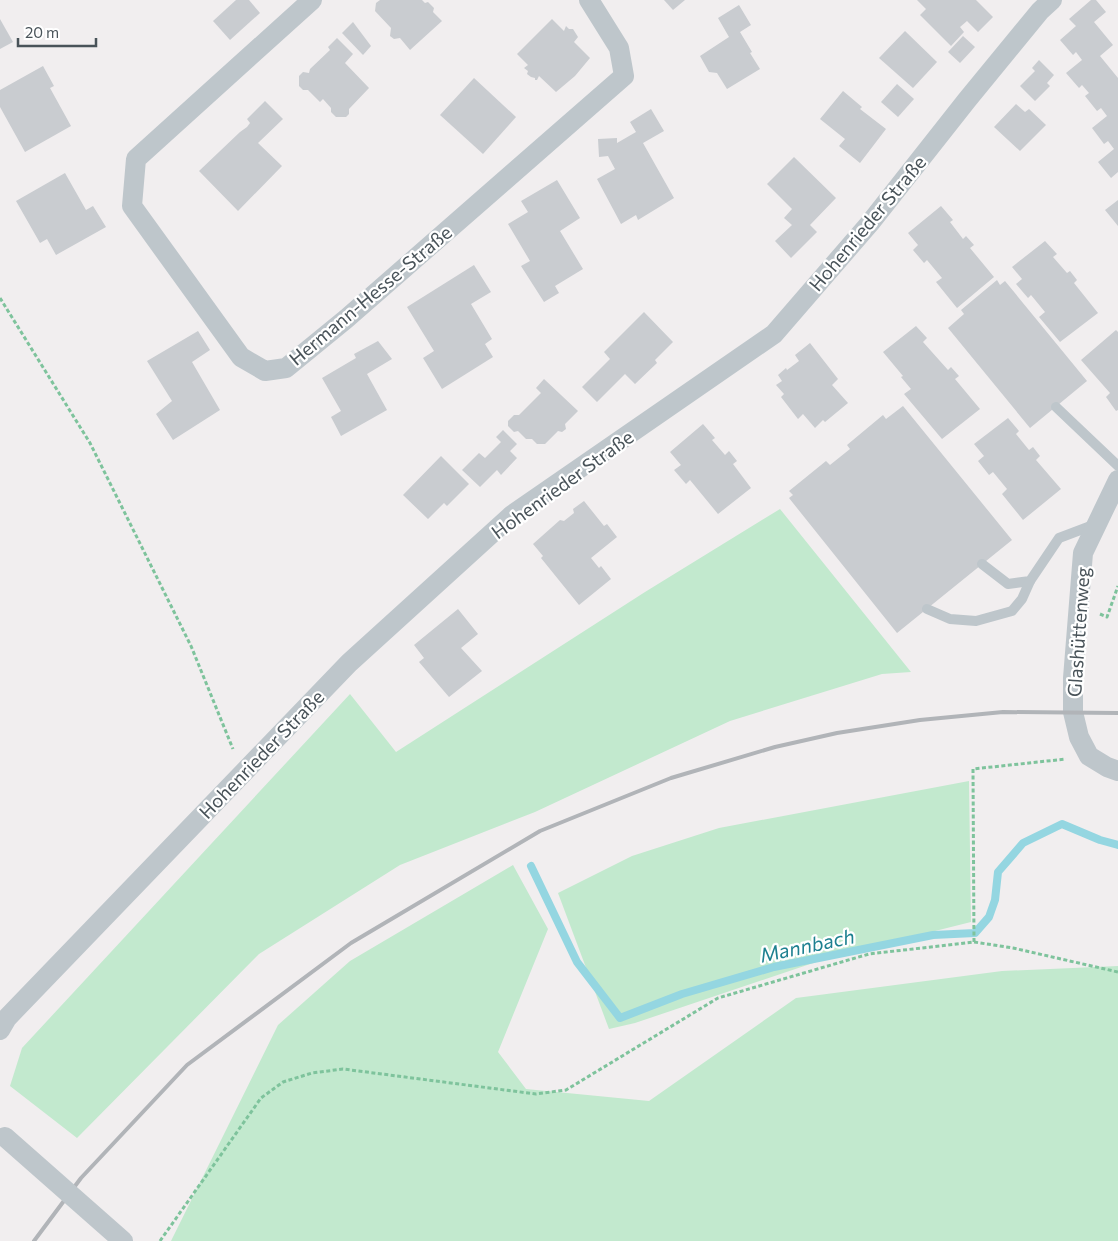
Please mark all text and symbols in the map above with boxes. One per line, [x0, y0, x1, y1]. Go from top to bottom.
scale bar [18, 15, 95, 47]
text: 20 m [25, 23, 59, 41]
street label: Hohenrieder Straße [804, 151, 930, 295]
street label: Hermann-Hesse-Straße [284, 220, 456, 370]
street label: Hohenrieder Straße [487, 425, 637, 543]
street label: Glashüttenweg [1062, 566, 1094, 698]
street label: Hohenrieder Straße [194, 685, 328, 823]
water label: Mannbach [758, 923, 856, 967]

